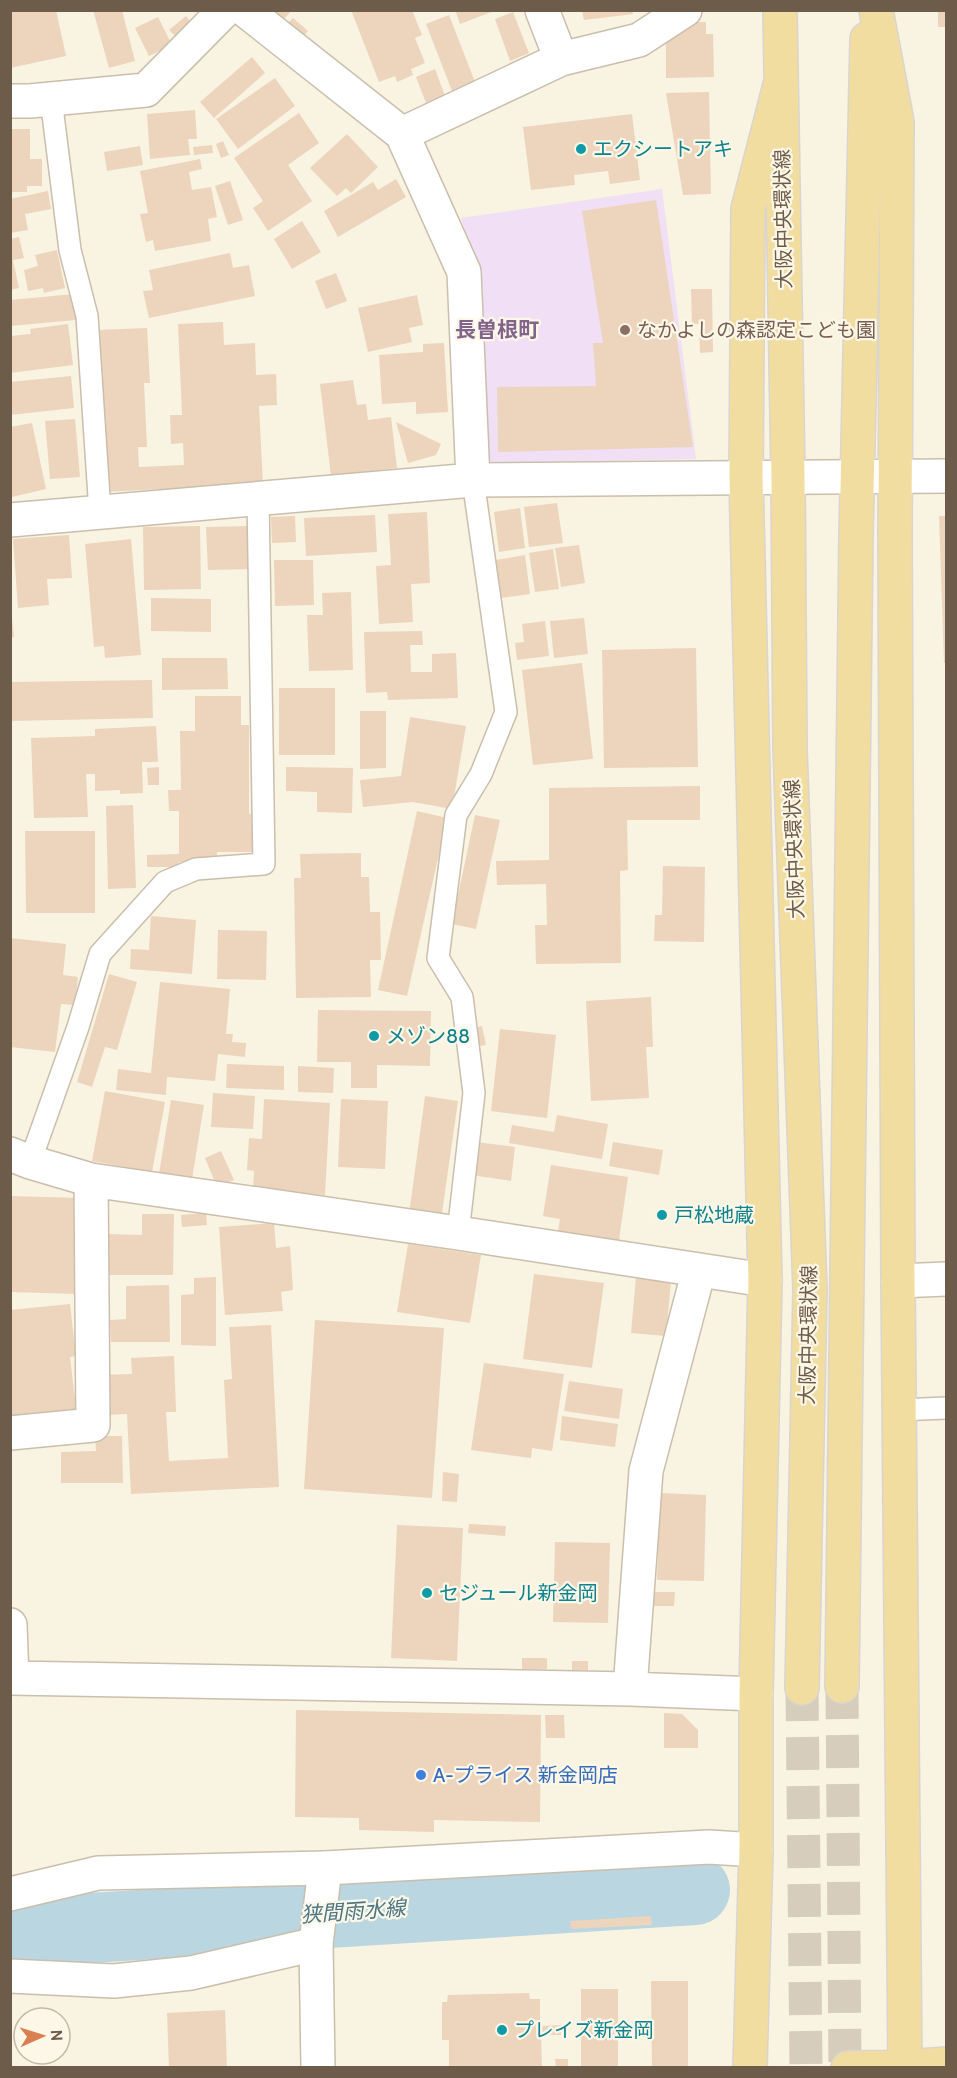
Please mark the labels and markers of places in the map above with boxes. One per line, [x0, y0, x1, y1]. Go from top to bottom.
place label: エクシートアキ [593, 137, 733, 161]
marker: エクシートアキ [574, 142, 588, 156]
place label: なかよしの森認定こども園 [637, 318, 876, 342]
marker: なかよしの森認定こども園 [618, 323, 632, 337]
place label: メゾン88 [386, 1024, 470, 1048]
marker: メゾン88 [367, 1029, 381, 1043]
place label: 戸松地蔵 [674, 1203, 754, 1227]
marker: 戸松地蔵 [655, 1208, 669, 1222]
place label: セジュール新金岡 [439, 1581, 598, 1605]
marker: セジュール新金岡 [420, 1586, 434, 1600]
place label: A-プライス 新金岡店 [433, 1763, 618, 1787]
marker: A-プライス 新金岡店 [414, 1768, 428, 1782]
place label: プレイズ新金岡 [514, 2018, 653, 2042]
marker: プレイズ新金岡 [495, 2023, 509, 2037]

